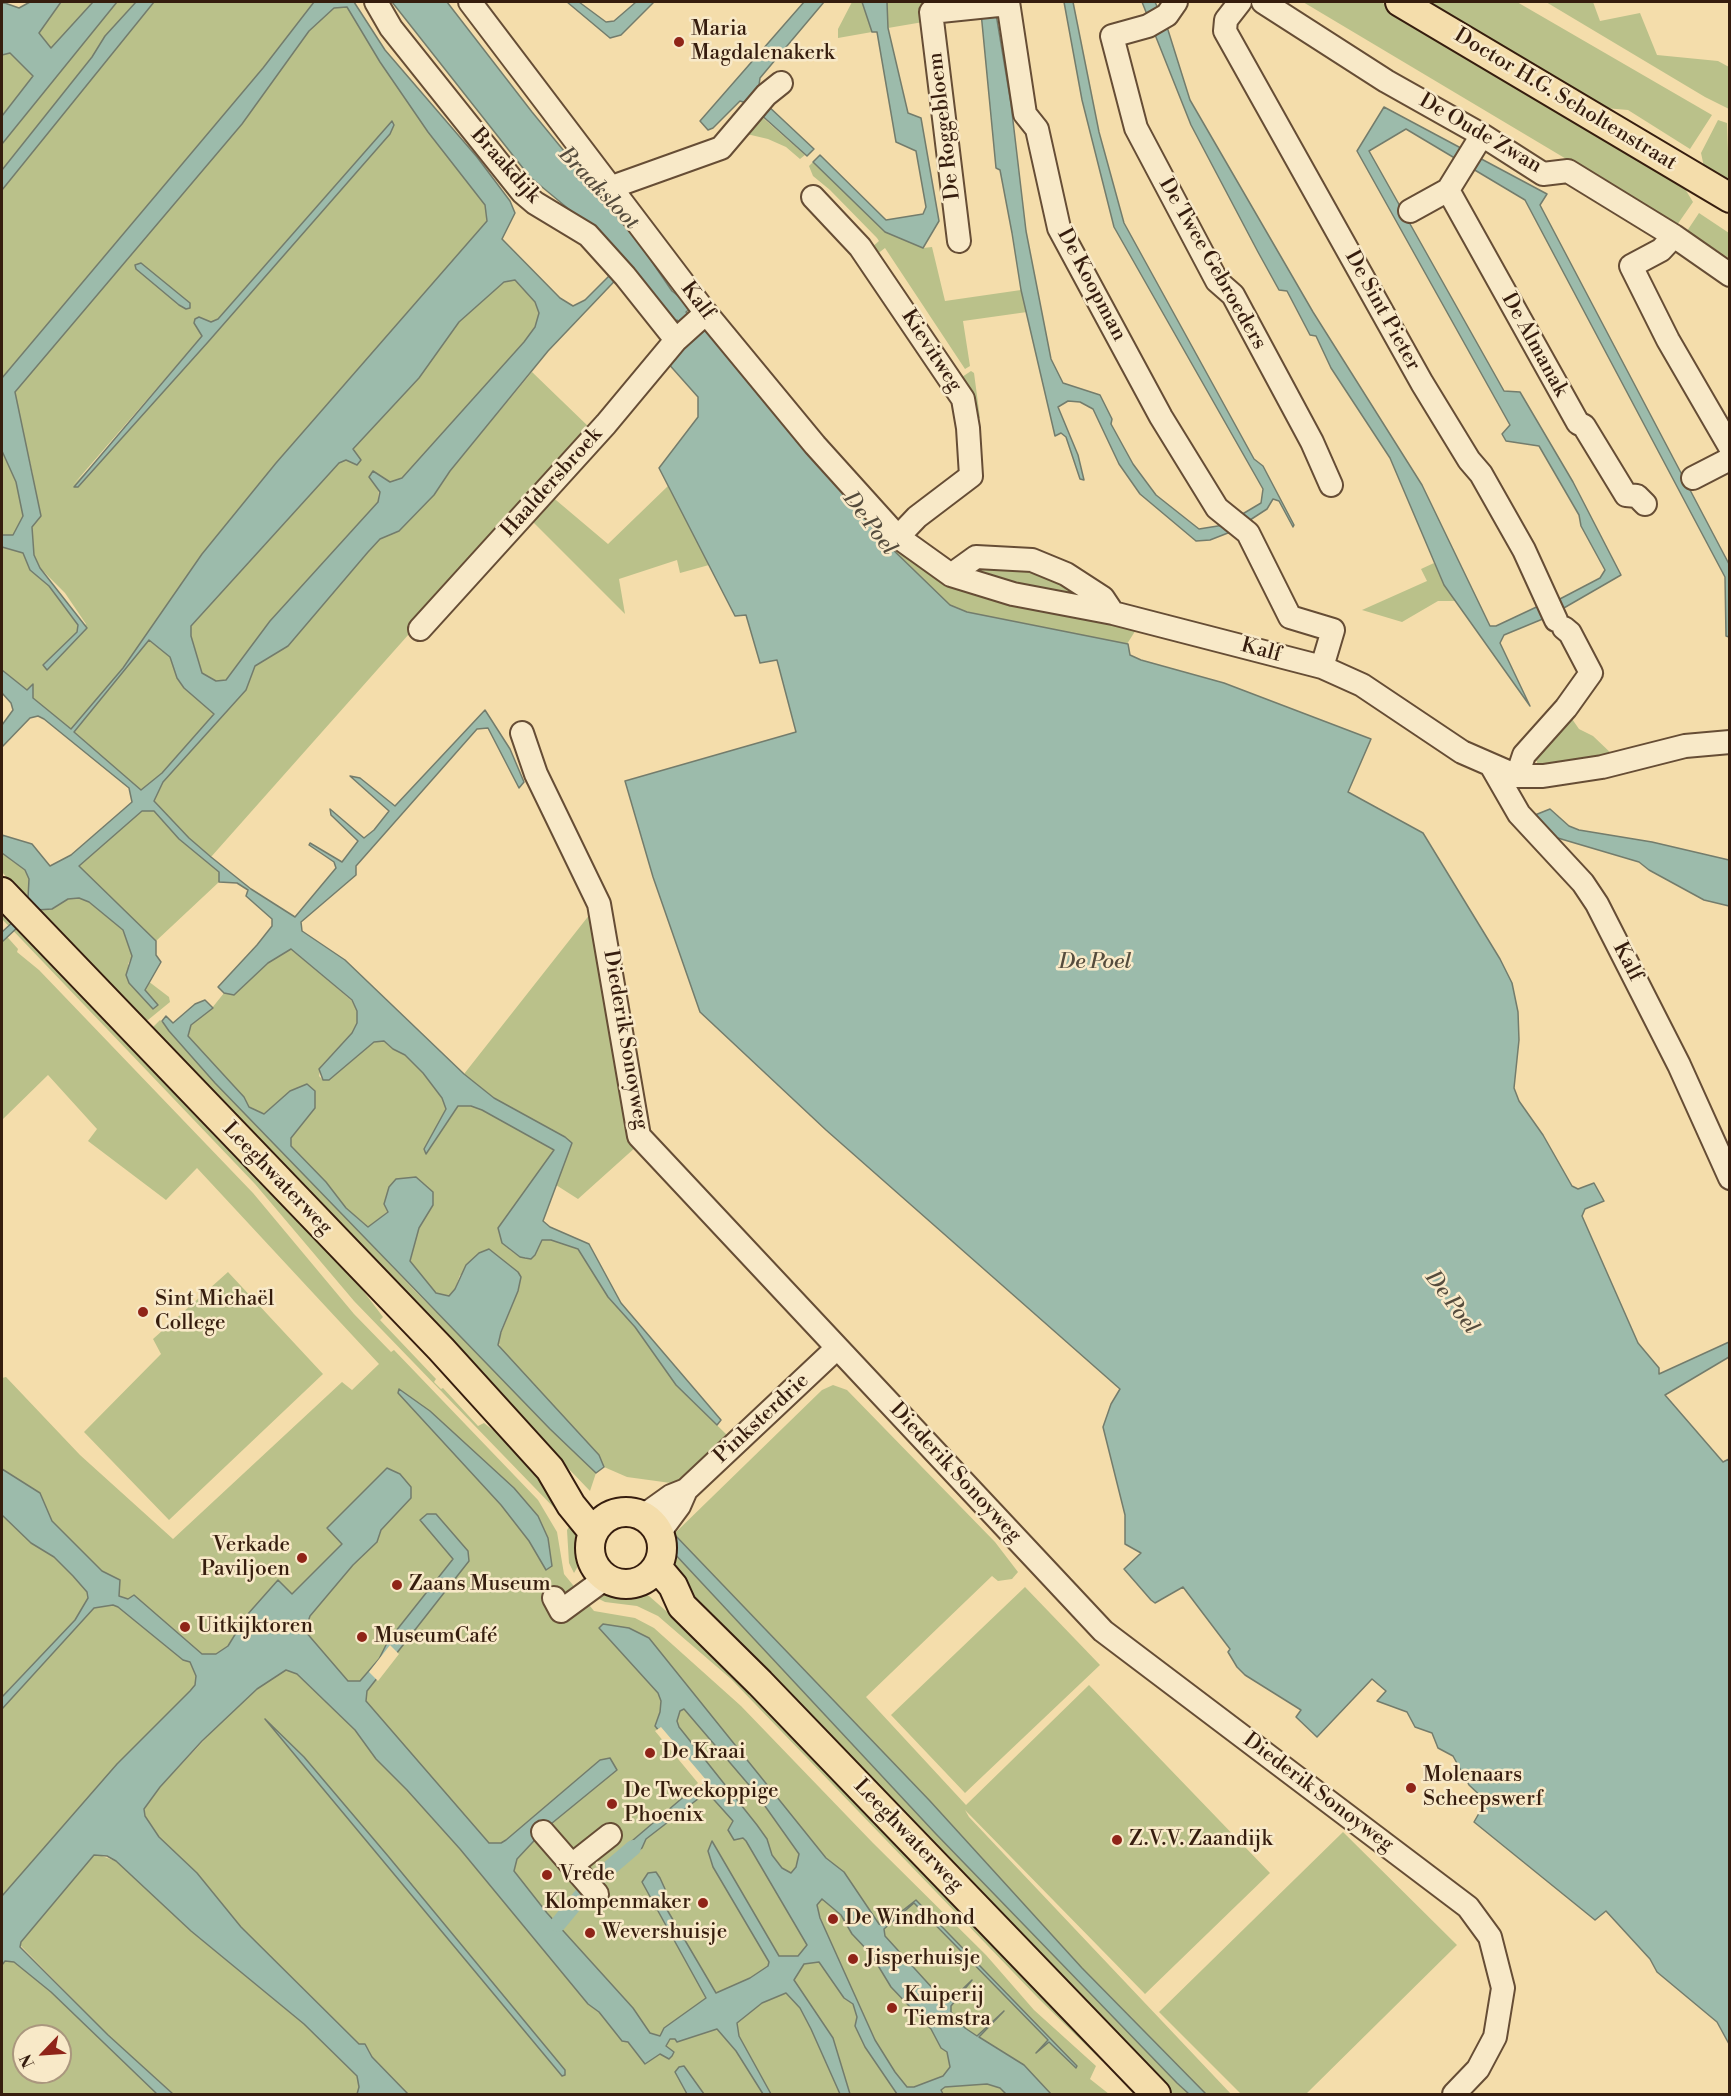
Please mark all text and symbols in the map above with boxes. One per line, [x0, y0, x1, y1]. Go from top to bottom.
place label: Maria Magdalenakerk [691, 17, 835, 67]
street label: Doctor H.G. Scholtenstraat [1449, 24, 1681, 176]
marker: Maria Magdalenakerk [672, 35, 686, 49]
street label: De Roggebloem [923, 51, 967, 201]
street label: De Oude Zwan [1414, 89, 1546, 179]
street label: Braakdijk [465, 123, 545, 209]
water label: Braaksloot [552, 142, 644, 236]
street label: De Twee Gebroeders [1153, 174, 1271, 354]
street label: De Koopman [1051, 224, 1131, 346]
street label: De Sint Pieter [1339, 247, 1425, 375]
street label: Kalf [675, 277, 719, 325]
street label: De Almanak [1495, 289, 1573, 401]
street label: Kievitweg [895, 305, 967, 397]
street label: Haaldersbroek [496, 423, 608, 543]
water label: De Poel [836, 487, 902, 561]
street label: Kalf [1238, 634, 1284, 668]
street label: Kalf [1607, 938, 1647, 986]
street label: Diederik Sonoyweg [597, 948, 653, 1132]
water label: De Poel [1059, 950, 1131, 976]
street label: Leeghwaterweg [217, 1117, 337, 1241]
water label: De Poel [1418, 1266, 1484, 1340]
place label: Sint Michaël College [155, 1287, 274, 1337]
marker: Sint Michaël College [136, 1305, 150, 1319]
street label: Pinksterdrie [709, 1369, 815, 1469]
street label: Diederik Sonoyweg [884, 1398, 1026, 1548]
place label: Verkade Paviljoen [201, 1533, 290, 1583]
marker: Verkade Paviljoen [295, 1551, 309, 1565]
place label: Zaans Museum [409, 1572, 551, 1598]
marker: Zaans Museum [390, 1578, 404, 1592]
place label: Uitkijktoren [197, 1614, 313, 1640]
marker: Uitkijktoren [178, 1620, 192, 1634]
place label: MuseumCafé [374, 1624, 498, 1650]
marker: MuseumCafé [355, 1630, 369, 1644]
street label: Diederik Sonoyweg [1238, 1728, 1398, 1858]
place label: De Kraai [662, 1740, 746, 1766]
marker: De Kraai [643, 1746, 657, 1760]
place label: Molenaars Scheepswerf [1423, 1763, 1543, 1813]
street label: Leeghwaterweg [848, 1774, 968, 1898]
place label: De Tweekoppige Phoenix [624, 1779, 779, 1829]
marker: Molenaars Scheepswerf [1404, 1781, 1418, 1795]
marker: De Tweekoppige Phoenix [605, 1797, 619, 1811]
place label: Z.V.V. Zaandijk [1129, 1827, 1272, 1853]
marker: Z.V.V. Zaandijk [1110, 1833, 1124, 1847]
place label: Vrede [559, 1862, 615, 1888]
marker: Vrede [540, 1868, 554, 1882]
place label: Klompenmaker [545, 1890, 691, 1916]
marker: Klompenmaker [696, 1896, 710, 1910]
place label: De Windhond [845, 1906, 975, 1932]
marker: De Windhond [826, 1912, 840, 1926]
place label: Wevershuisje [602, 1920, 727, 1946]
marker: Wevershuisje [583, 1926, 597, 1940]
place label: Jisperhuisje [865, 1946, 980, 1972]
marker: Jisperhuisje [846, 1952, 860, 1966]
place label: Kuiperij Tiemstra [904, 1983, 991, 2033]
marker: Kuiperij Tiemstra [885, 2001, 899, 2015]
north arrow [12, 2024, 72, 2084]
text: N [16, 2051, 39, 2071]

